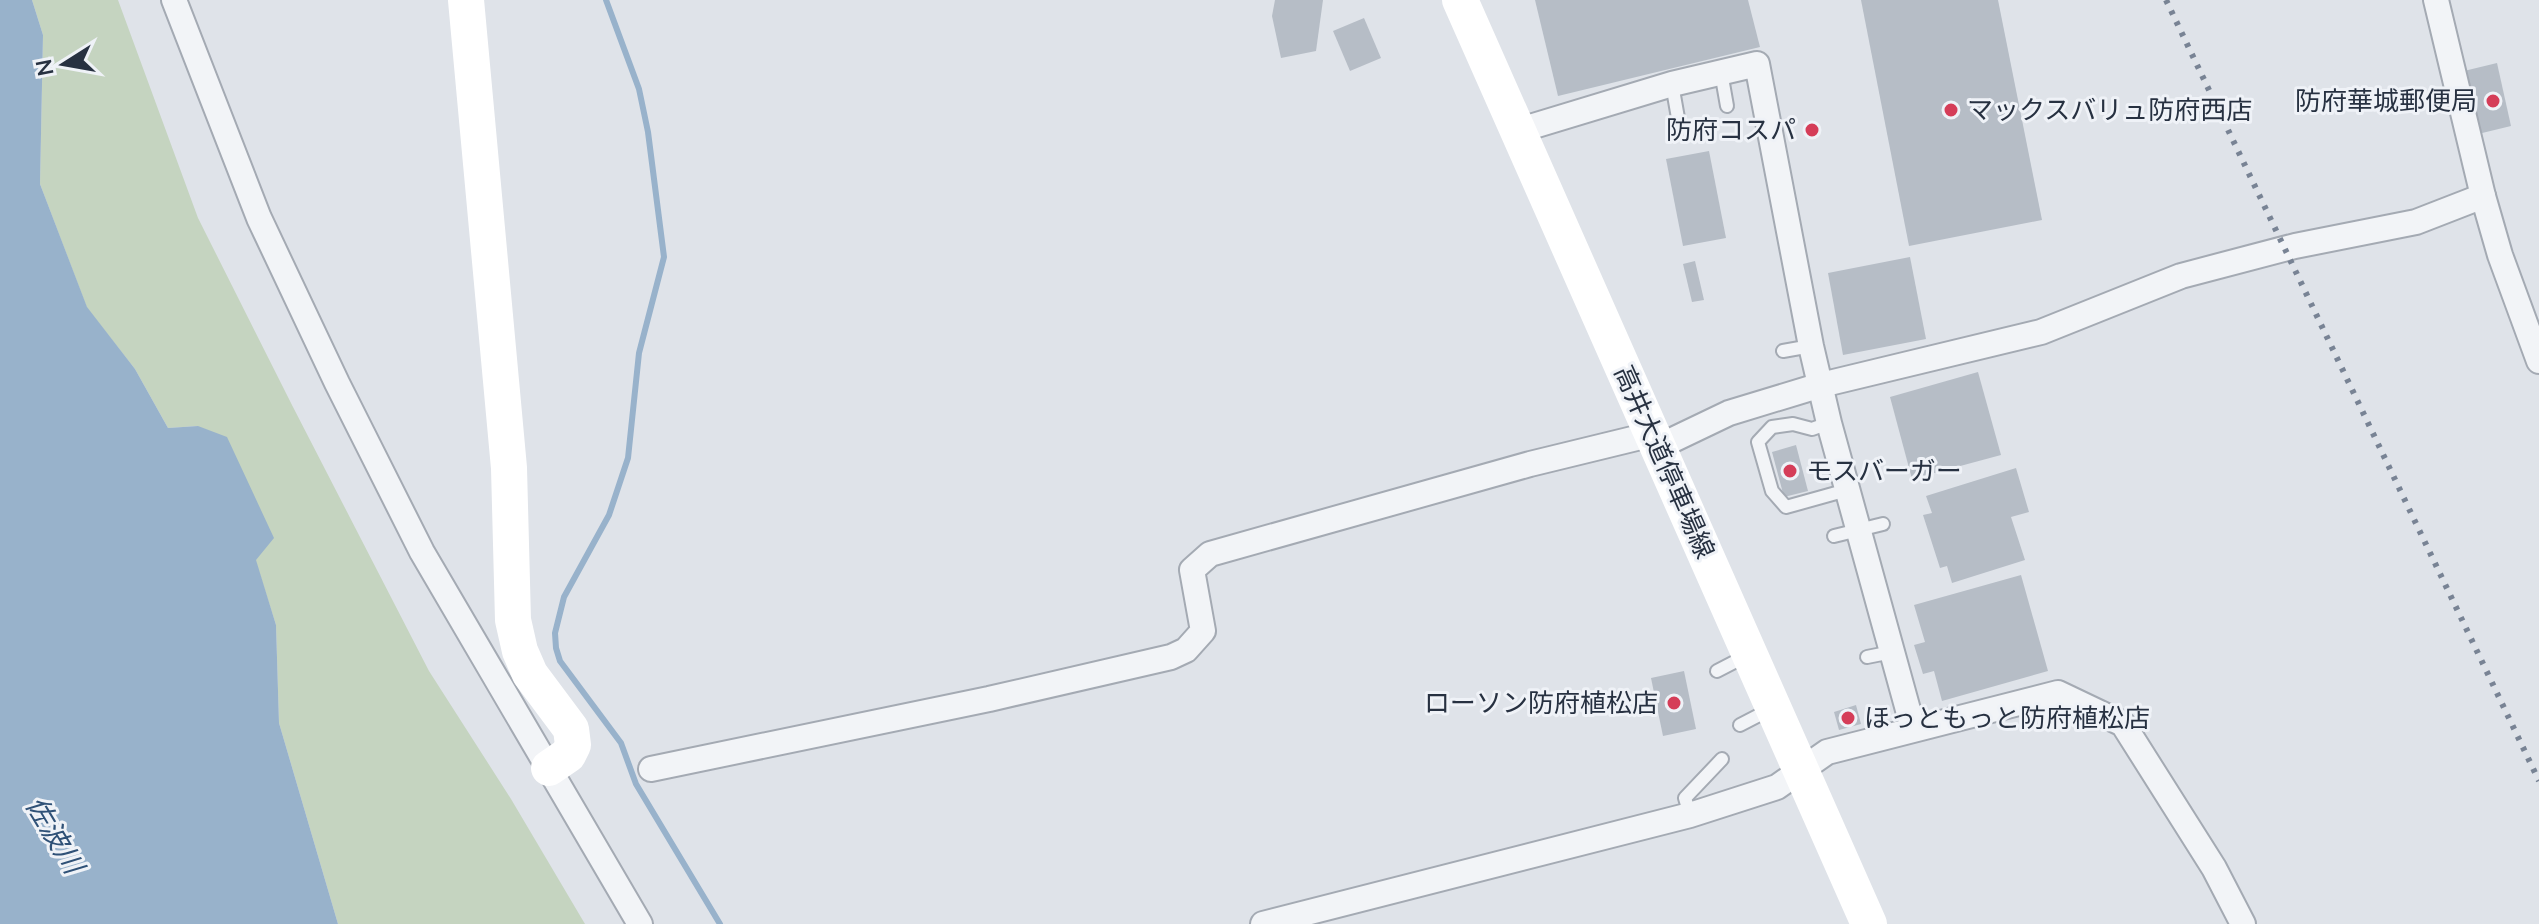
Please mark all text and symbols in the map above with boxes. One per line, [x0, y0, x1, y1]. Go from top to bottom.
north arrow [24, 24, 104, 104]
text: N [29, 57, 62, 79]
place label: 防府華城郵便局 [2295, 84, 2477, 119]
marker: 防府華城郵便局 [2484, 92, 2502, 110]
place label: マックスバリュ防府西店 [1967, 93, 2252, 128]
marker: マックスバリュ防府西店 [1942, 101, 1960, 119]
place label: 防府コスパ [1666, 113, 1796, 148]
marker: 防府コスパ [1803, 121, 1821, 139]
street label: 高井大道停車場線 [1606, 360, 1722, 564]
place label: モスバーガー [1806, 454, 1962, 489]
marker: モスバーガー [1781, 462, 1799, 480]
place label: ローソン防府植松店 [1424, 686, 1658, 721]
marker: ローソン防府植松店 [1665, 694, 1683, 712]
place label: ほっともっと防府植松店 [1864, 701, 2150, 736]
marker: ほっともっと防府植松店 [1839, 709, 1857, 727]
water label: 佐波川 [16, 789, 93, 883]

